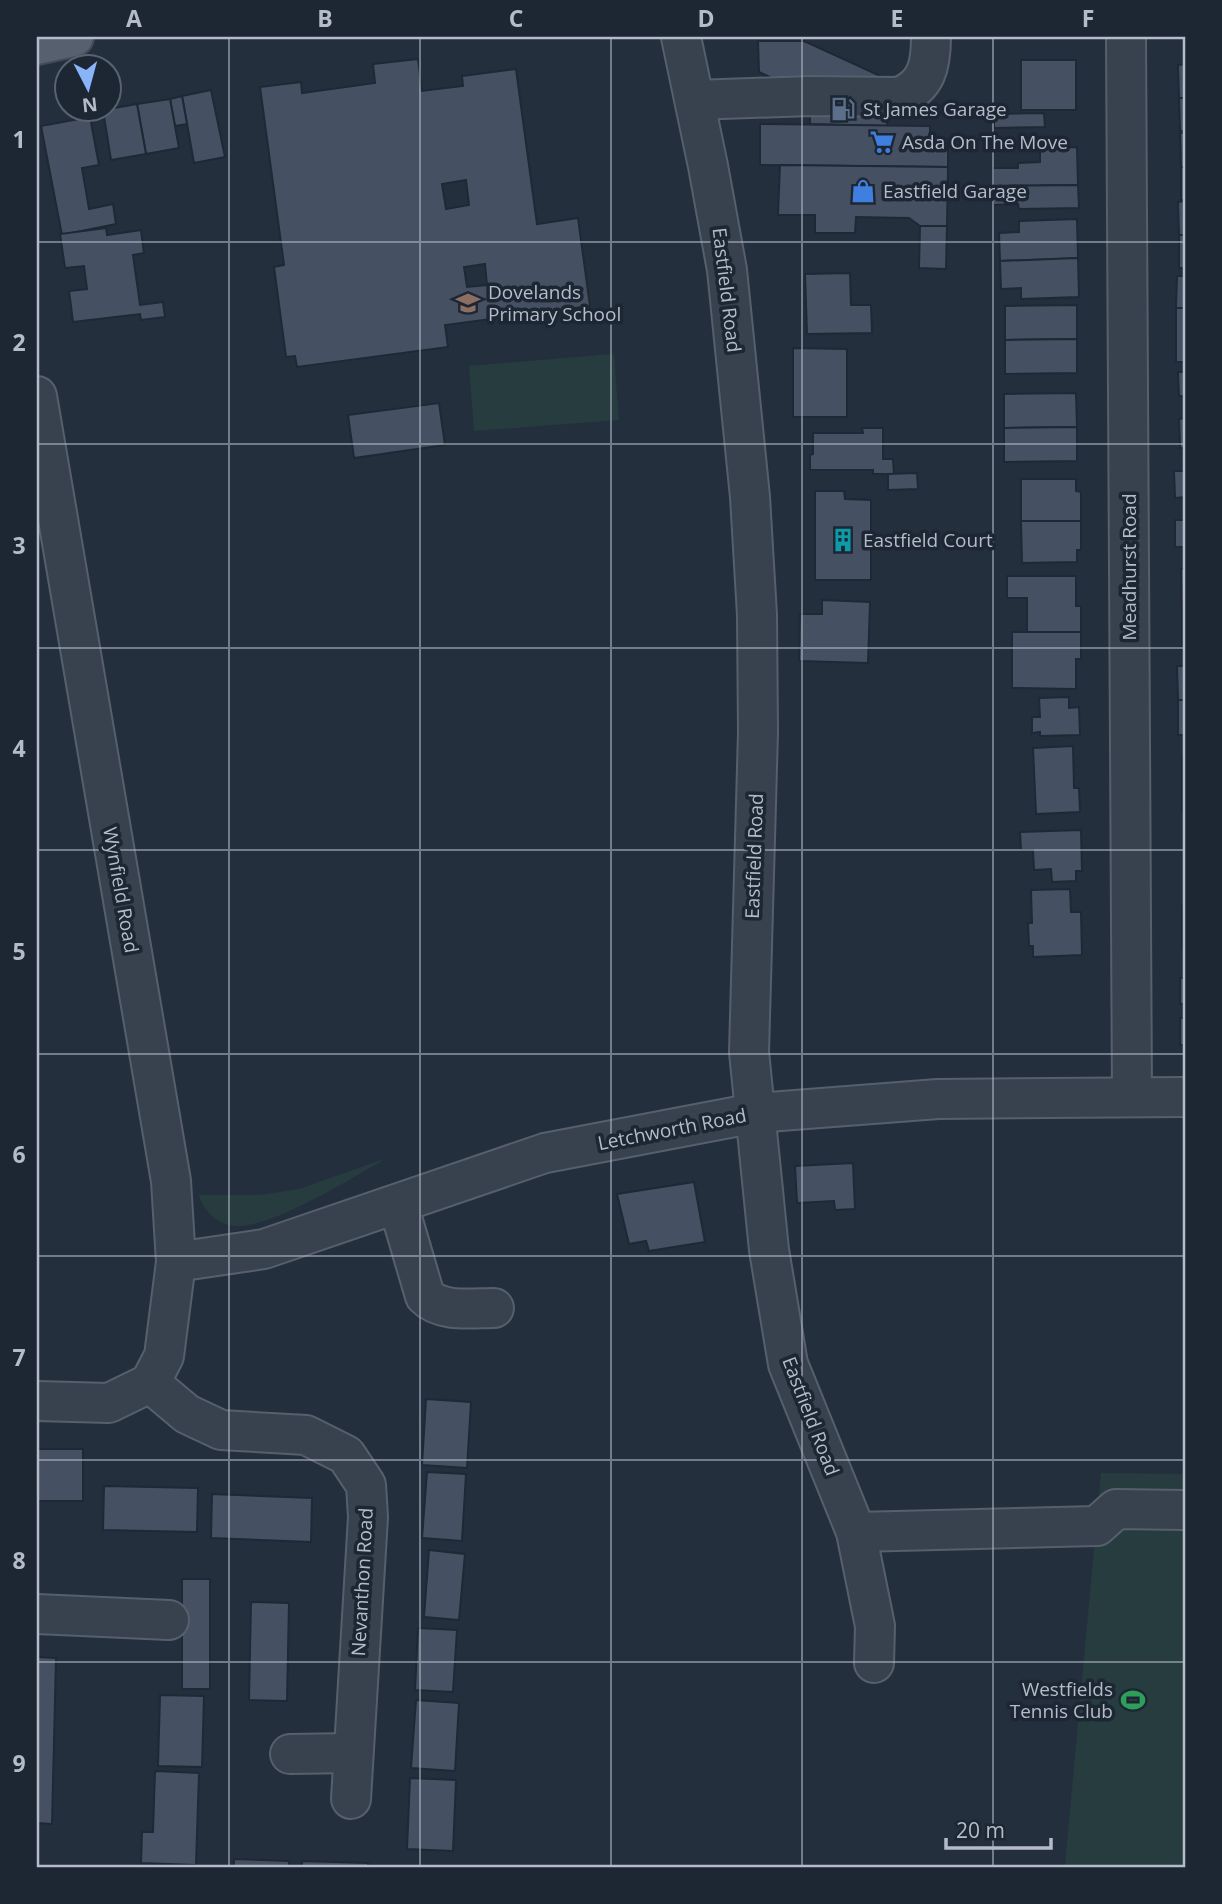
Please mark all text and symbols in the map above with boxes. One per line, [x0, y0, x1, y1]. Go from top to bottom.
text: A [126, 2, 142, 34]
text: B [317, 2, 333, 34]
text: C [509, 2, 523, 34]
text: D [697, 2, 715, 34]
text: E [891, 2, 903, 34]
text: F [1082, 2, 1094, 34]
north arrow [52, 52, 122, 122]
text: N [81, 91, 99, 119]
fuel station icon: St James Garage [829, 95, 857, 123]
place label: St James Garage [863, 96, 1007, 122]
text: 1 [12, 123, 26, 155]
supermarket icon: Asda On The Move [868, 128, 896, 156]
place label: Asda On The Move [902, 129, 1068, 155]
shop icon: Eastfield Garage [849, 177, 877, 205]
place label: Eastfield Garage [883, 178, 1027, 204]
street label: Eastfield Road [706, 226, 748, 354]
place label: Dovelands Primary School [488, 279, 621, 327]
school or university icon: Dovelands Primary School [454, 289, 482, 317]
text: 2 [12, 326, 26, 358]
street label: Meadhurst Road [1116, 493, 1142, 641]
building icon: Eastfield Court [829, 526, 857, 554]
place label: Eastfield Court [863, 527, 993, 553]
text: 3 [12, 529, 26, 561]
text: 4 [12, 732, 26, 764]
street label: Eastfield Road [739, 793, 769, 919]
street label: Wynfield Road [97, 825, 145, 955]
text: 5 [12, 935, 26, 967]
street label: Letchworth Road [596, 1102, 748, 1156]
text: 6 [12, 1138, 26, 1170]
text: 7 [12, 1341, 26, 1373]
street label: Eastfield Road [776, 1353, 846, 1479]
street label: Nevanthon Road [345, 1507, 379, 1657]
text: 8 [12, 1544, 26, 1576]
place label: Westfields Tennis Club [1010, 1676, 1113, 1724]
sports icon: Westfields Tennis Club [1119, 1686, 1147, 1714]
text: 9 [12, 1747, 26, 1779]
scale bar [946, 1806, 1050, 1850]
text: 20 m [956, 1816, 1005, 1844]

